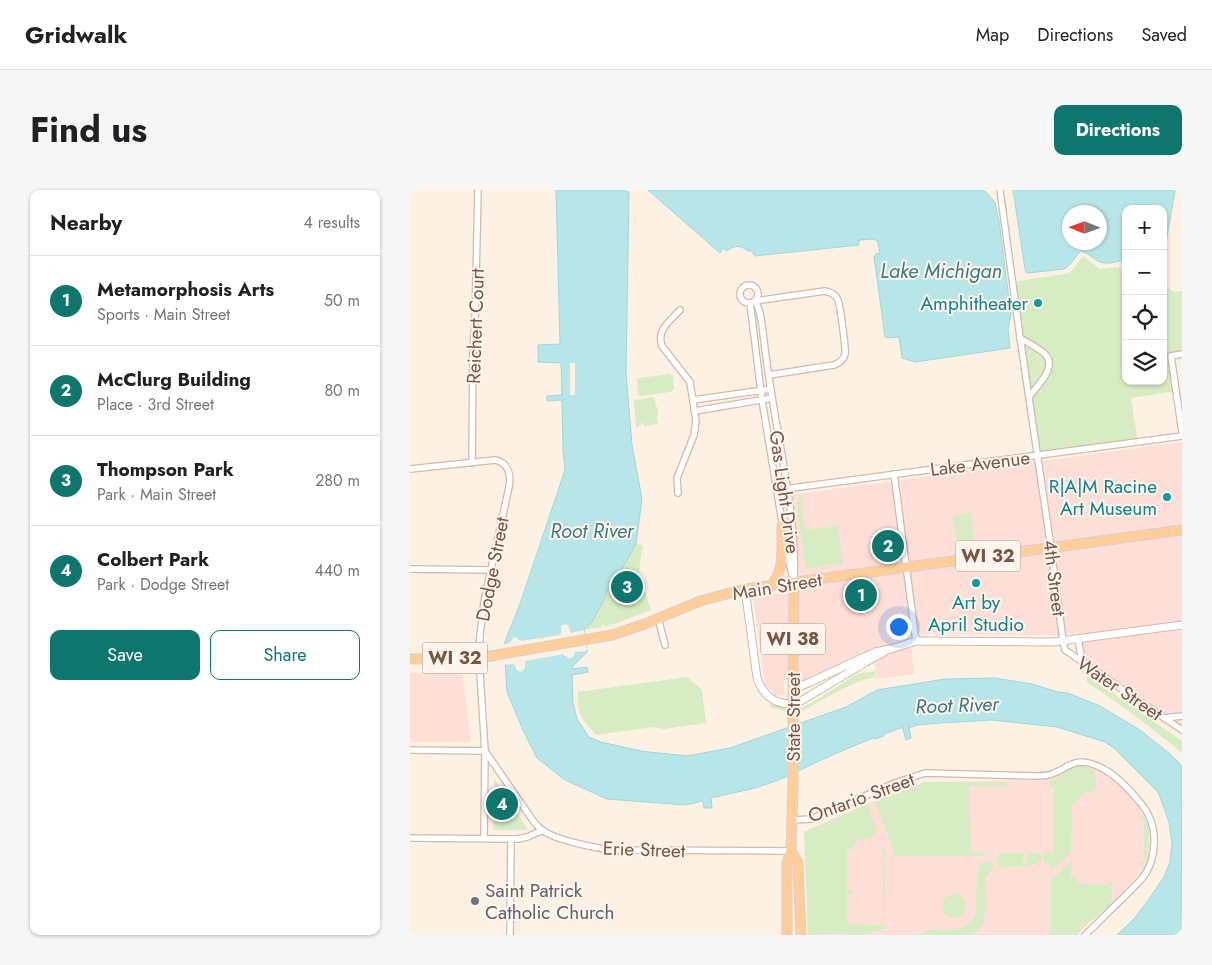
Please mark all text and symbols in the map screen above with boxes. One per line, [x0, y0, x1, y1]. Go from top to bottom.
text: Gridwalk [25, 17, 127, 52]
text: Map [976, 22, 1009, 48]
text: Directions [1037, 22, 1113, 48]
text: Saved [1141, 22, 1187, 48]
text: Find us [30, 105, 147, 155]
button: Directions [1054, 105, 1182, 155]
north arrow [1062, 205, 1107, 250]
map controls [1122, 205, 1167, 385]
button: + [1122, 205, 1167, 250]
text: Nearby [50, 208, 122, 238]
text: 4 results [304, 211, 360, 234]
button: − [1122, 250, 1167, 295]
water label: Lake Michigan [880, 257, 1002, 286]
street label: Reichert Court [460, 267, 491, 384]
text: Metamorphosis Arts [97, 276, 274, 303]
text: 1 [62, 289, 70, 312]
text: 50 m [324, 289, 360, 312]
place label: Amphitheater [921, 290, 1028, 317]
button: locate [1122, 295, 1167, 340]
marker: Amphitheater [1032, 297, 1044, 309]
text: Sports · Main Street [97, 303, 230, 326]
button: layers [1122, 340, 1167, 385]
text: McClurg Building [97, 366, 251, 393]
text: 2 [61, 379, 71, 402]
text: 80 m [324, 379, 360, 402]
text: Place · 3rd Street [97, 393, 214, 416]
street label: Gas Light Drive [763, 429, 807, 556]
street label: Lake Avenue [929, 444, 1032, 483]
text: Thompson Park [97, 456, 234, 483]
text: 3 [61, 469, 71, 492]
text: 280 m [315, 469, 360, 492]
place label: R|A|M Racine Art Museum [1049, 473, 1157, 522]
text: Park · Main Street [97, 483, 216, 506]
marker: R|A|M Racine Art Museum [1161, 491, 1173, 503]
street label: Dodge Street [469, 514, 516, 624]
water label: Root River [550, 517, 635, 546]
pin: 2 [872, 527, 904, 565]
street label: 4th Street [1036, 538, 1073, 618]
road number: WI 32 [956, 541, 1020, 572]
text: Colbert Park [97, 546, 209, 573]
text: 4 [60, 559, 72, 582]
text: 440 m [314, 559, 360, 582]
street label: Main Street [730, 566, 824, 607]
pin: 3 [611, 568, 643, 606]
text: Park · Dodge Street [97, 573, 229, 596]
pin: 1 [845, 576, 877, 614]
marker: Art by April Studio [970, 577, 982, 589]
place label: Art by April Studio [928, 589, 1024, 638]
your location [886, 614, 912, 640]
road number: WI 38 [760, 624, 826, 654]
button: Save [50, 630, 200, 680]
button: Share [210, 630, 360, 680]
road number: WI 32 [422, 642, 488, 673]
street label: Water Street [1072, 650, 1168, 727]
street label: State Street [780, 672, 807, 762]
water label: Root River [915, 690, 1001, 721]
street label: Ontario Street [804, 766, 919, 829]
pin: 4 [486, 785, 518, 823]
street label: Erie Street [602, 835, 686, 864]
place label: Saint Patrick Catholic Church [485, 877, 614, 926]
marker: Saint Patrick Catholic Church [469, 895, 481, 907]

